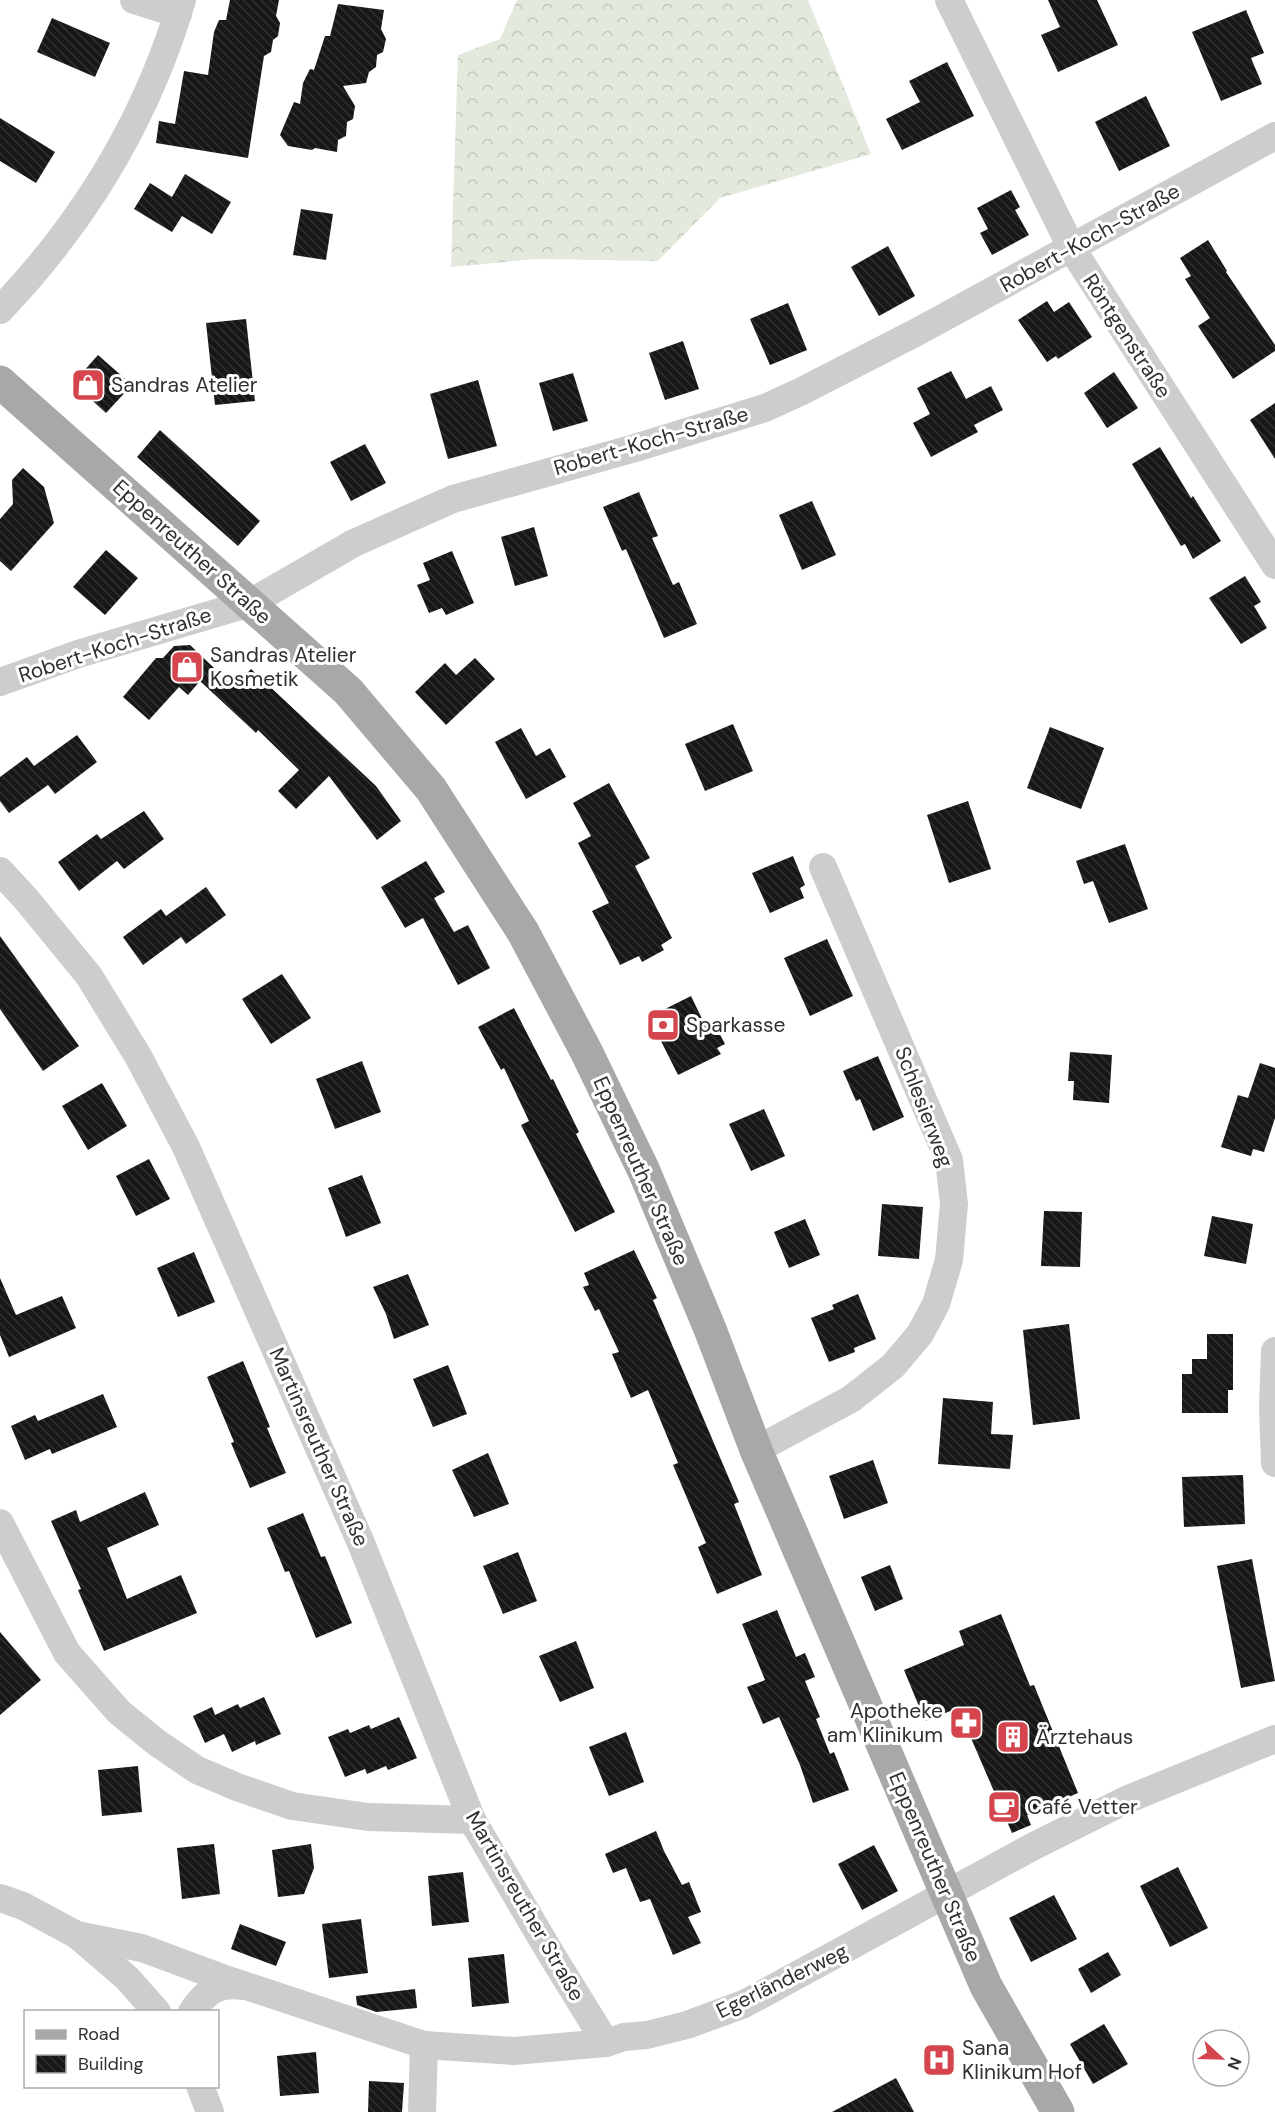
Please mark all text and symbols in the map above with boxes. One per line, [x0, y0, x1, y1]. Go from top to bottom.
street label: Robert-Koch-Straße [995, 177, 1185, 299]
street label: Röntgenstraße [1076, 268, 1178, 404]
shop icon: Sandras Atelier [70, 367, 106, 403]
place label: Sandras Atelier [111, 371, 258, 399]
street label: Robert-Koch-Straße [550, 400, 752, 482]
street label: Eppenreuther Straße [107, 473, 277, 631]
street label: Robert-Koch-Straße [15, 601, 215, 689]
place label: Sandras Atelier Kosmetik [210, 641, 357, 693]
shop icon: Sandras Atelier Kosmetik [169, 649, 205, 685]
bank icon: Sparkasse [645, 1007, 681, 1043]
place label: Sparkasse [686, 1011, 786, 1039]
street label: Schlesierweg [888, 1043, 960, 1172]
street label: Eppenreuther Straße [587, 1072, 695, 1270]
street label: Martinsreuther Straße [263, 1343, 375, 1551]
place label: Apotheke am Klinikum [827, 1697, 943, 1749]
pharmacy icon: Apotheke am Klinikum [948, 1705, 984, 1741]
building icon: Ärztehaus [995, 1719, 1031, 1755]
place label: Ärztehaus [1036, 1723, 1133, 1751]
street label: Eppenreuther Straße [882, 1768, 988, 1967]
cafe icon: Café Vetter [986, 1789, 1022, 1825]
place label: Café Vetter [1027, 1793, 1138, 1821]
street label: Martinsreuther Straße [459, 1806, 591, 2006]
street label: Egerländerweg [712, 1937, 853, 2025]
legend [24, 2010, 219, 2088]
text: Road [78, 2022, 120, 2046]
north arrow [1191, 2028, 1251, 2088]
place label: Sana Klinikum Hof [962, 2034, 1082, 2086]
hospital icon: Sana Klinikum Hof [921, 2042, 957, 2078]
text: Building [78, 2052, 143, 2076]
text: N [1223, 2054, 1246, 2073]

